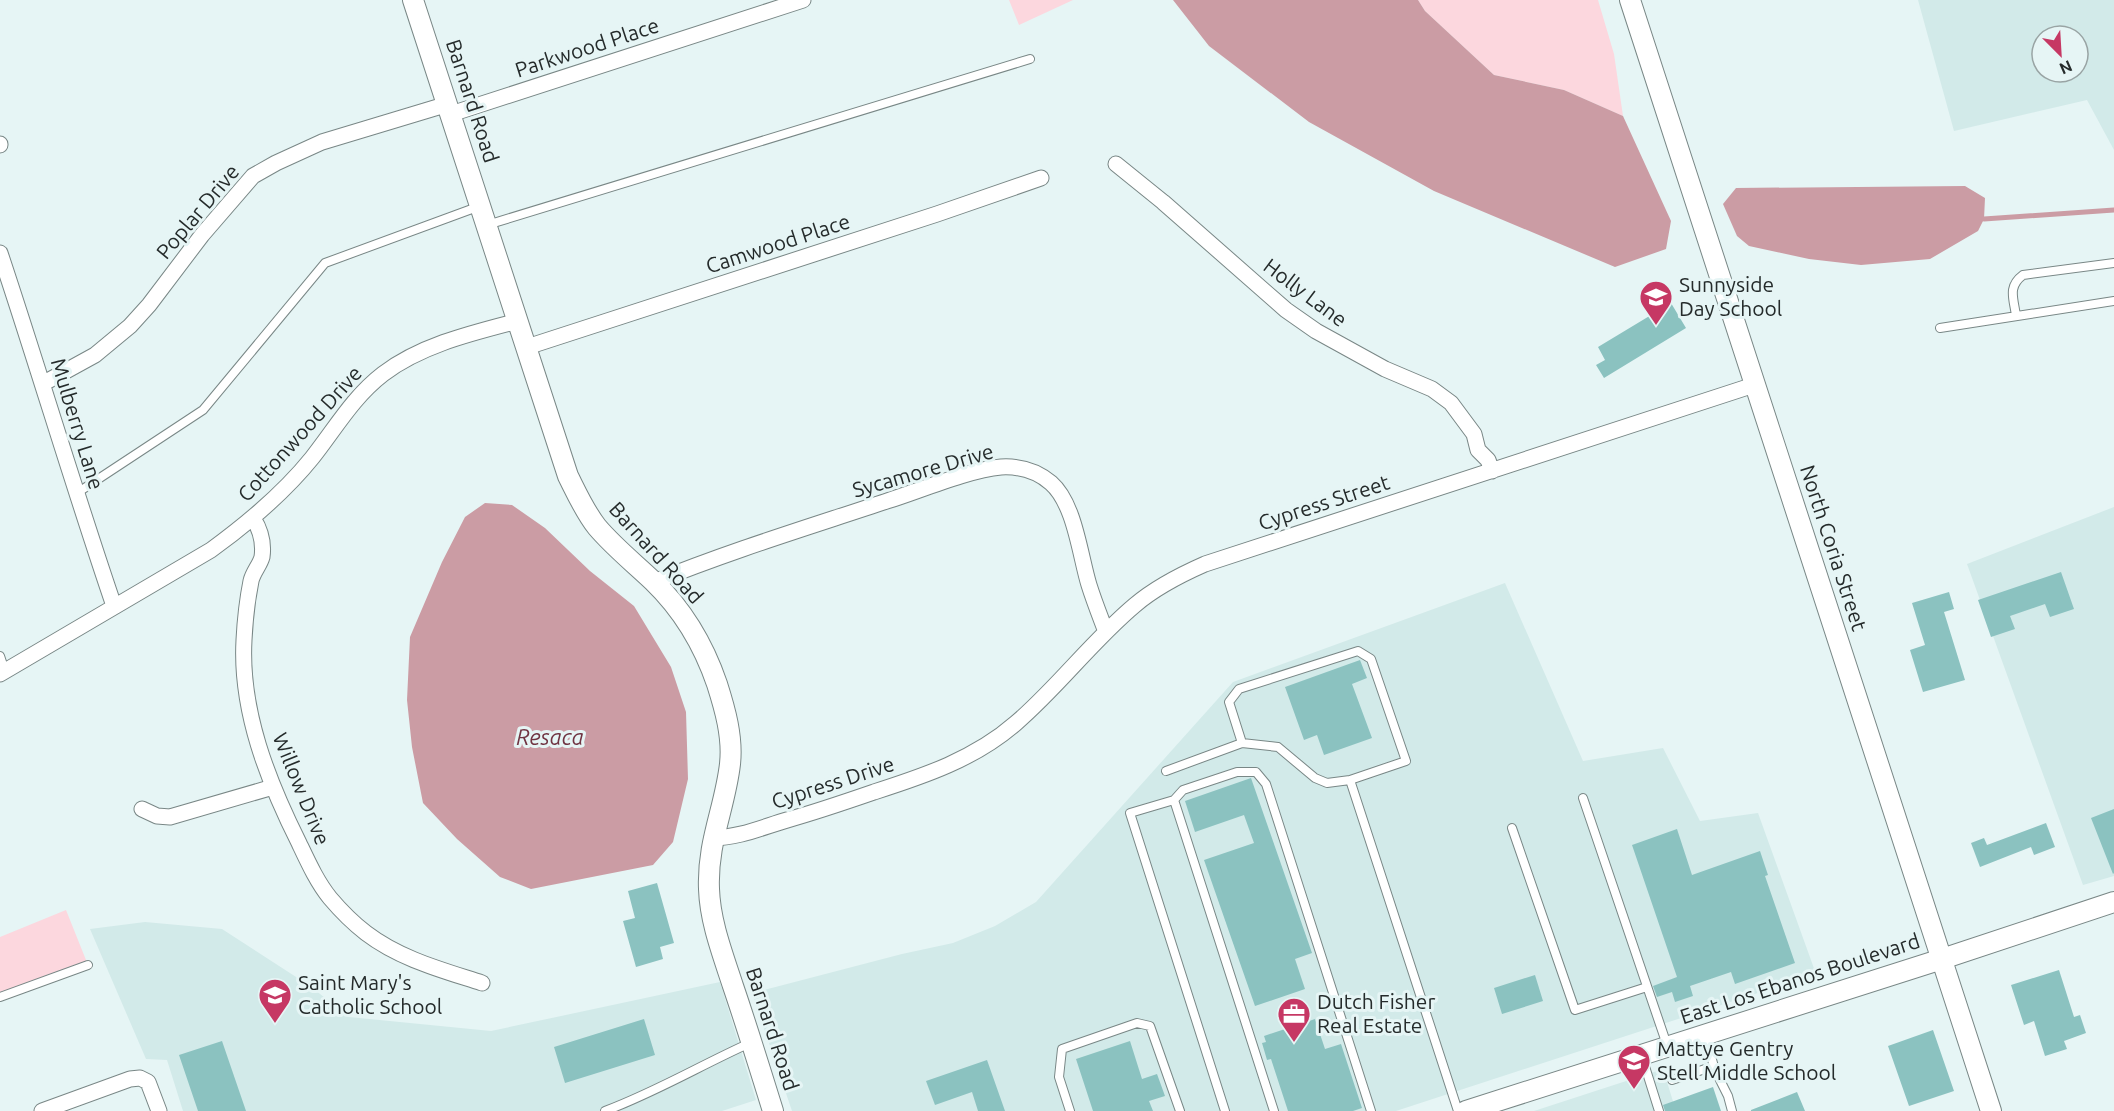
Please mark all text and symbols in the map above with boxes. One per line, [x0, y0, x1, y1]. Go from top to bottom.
street label: Parkwood Place [512, 12, 662, 82]
north arrow [2030, 24, 2090, 84]
street label: Barnard Road [442, 36, 504, 165]
text: N [2057, 57, 2075, 78]
street label: Poplar Drive [151, 159, 244, 263]
street label: Camwood Place [703, 208, 853, 278]
street label: Holly Lane [1259, 253, 1352, 331]
place label: Sunnyside Day School [1679, 272, 1782, 320]
school or university icon: Sunnyside Day School [1638, 279, 1674, 326]
street label: Mulberry Lane [47, 355, 109, 492]
street label: Cottonwood Drive [232, 361, 366, 506]
street label: Sycamore Drive [849, 438, 996, 502]
street label: North Coria Street [1796, 462, 1872, 634]
street label: Cypress Street [1255, 470, 1392, 535]
street label: Barnard Road [605, 497, 709, 608]
water label: Resaca [516, 724, 584, 749]
street label: Willow Drive [269, 729, 335, 848]
street label: Cypress Drive [768, 751, 897, 813]
street label: East Los Ebanos Boulevard [1677, 928, 1923, 1028]
street label: Barnard Road [742, 964, 804, 1093]
place label: Saint Mary's Catholic School [298, 970, 442, 1018]
school or university icon: Saint Mary's Catholic School [257, 977, 293, 1024]
place label: Dutch Fisher Real Estate [1317, 989, 1435, 1037]
office icon: Dutch Fisher Real Estate [1276, 996, 1312, 1043]
place label: Mattye Gentry Stell Middle School [1657, 1036, 1836, 1084]
school or university icon: Mattye Gentry Stell Middle School [1616, 1043, 1652, 1090]

